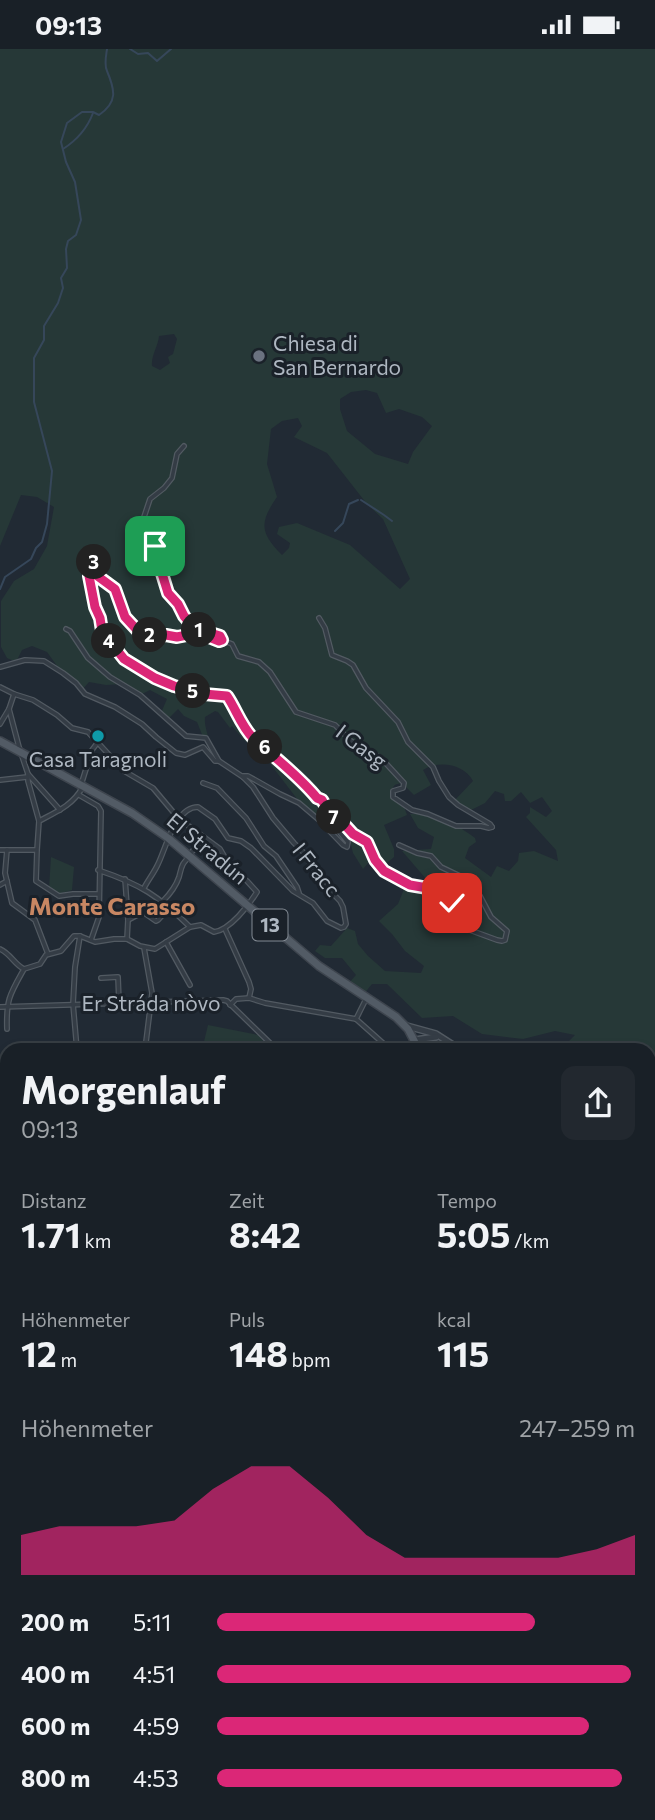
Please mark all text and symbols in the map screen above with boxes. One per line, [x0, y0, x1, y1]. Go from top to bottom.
text: 09:13 [35, 9, 102, 40]
place label: Chiesa di San Bernardo [273, 330, 401, 379]
marker: Chiesa di San Bernardo [251, 348, 267, 364]
pin [125, 516, 185, 576]
icon: arrive [136, 527, 174, 565]
pin: 3 [76, 545, 112, 579]
text: 3 [88, 550, 99, 573]
pin: 1 [182, 613, 216, 647]
pin: 2 [132, 617, 168, 653]
text: 1 [194, 618, 203, 641]
pin: 4 [92, 623, 126, 659]
text: 2 [144, 623, 155, 646]
text: 4 [103, 629, 114, 652]
pin: 5 [176, 673, 210, 709]
text: 5 [187, 679, 198, 702]
street label: I Gasg [332, 719, 392, 773]
marker: Casa Taragnoli [90, 728, 106, 744]
pin: 6 [247, 729, 282, 765]
text: 6 [259, 735, 270, 758]
place label: Casa Taragnoli [29, 746, 167, 771]
pin: 7 [316, 799, 352, 835]
text: 7 [328, 805, 339, 828]
street label: El Stradún [163, 807, 253, 889]
street label: I Fracc [288, 837, 346, 901]
pin [422, 873, 482, 933]
icon: check [433, 884, 471, 922]
district label: Monte Carasso [29, 891, 195, 920]
road number: 13 [252, 909, 288, 940]
street label: Er Stráda nòvo [82, 990, 220, 1015]
text: Morgenlauf [21, 1065, 226, 1112]
button: share [561, 1066, 635, 1140]
text: 09:13 [21, 1115, 78, 1143]
text: Distanz [21, 1189, 87, 1212]
text: Zeit [229, 1189, 264, 1212]
text: Tempo [437, 1189, 497, 1212]
text: 1.71 [21, 1212, 81, 1255]
text: 8:42 [229, 1212, 301, 1255]
text: 5:05 [437, 1212, 510, 1255]
text: km [81, 1229, 111, 1252]
text: /km [510, 1229, 549, 1252]
text: Höhenmeter [21, 1308, 130, 1331]
text: Puls [229, 1308, 265, 1331]
text: kcal [437, 1308, 471, 1331]
text: 12 [21, 1331, 57, 1374]
text: 148 [229, 1331, 288, 1374]
text: 115 [437, 1331, 489, 1374]
text: m [57, 1348, 77, 1371]
text: bpm [288, 1348, 331, 1371]
text: Höhenmeter [21, 1414, 153, 1442]
text: 247–259 m [519, 1414, 635, 1442]
text: 200 m [21, 1608, 89, 1636]
text: 5:11 [133, 1608, 171, 1636]
text: 400 m [21, 1660, 90, 1688]
text: 4:51 [133, 1660, 175, 1688]
text: 600 m [21, 1712, 90, 1740]
text: 4:59 [133, 1712, 179, 1740]
text: 800 m [21, 1764, 90, 1792]
text: 4:53 [133, 1764, 179, 1792]

